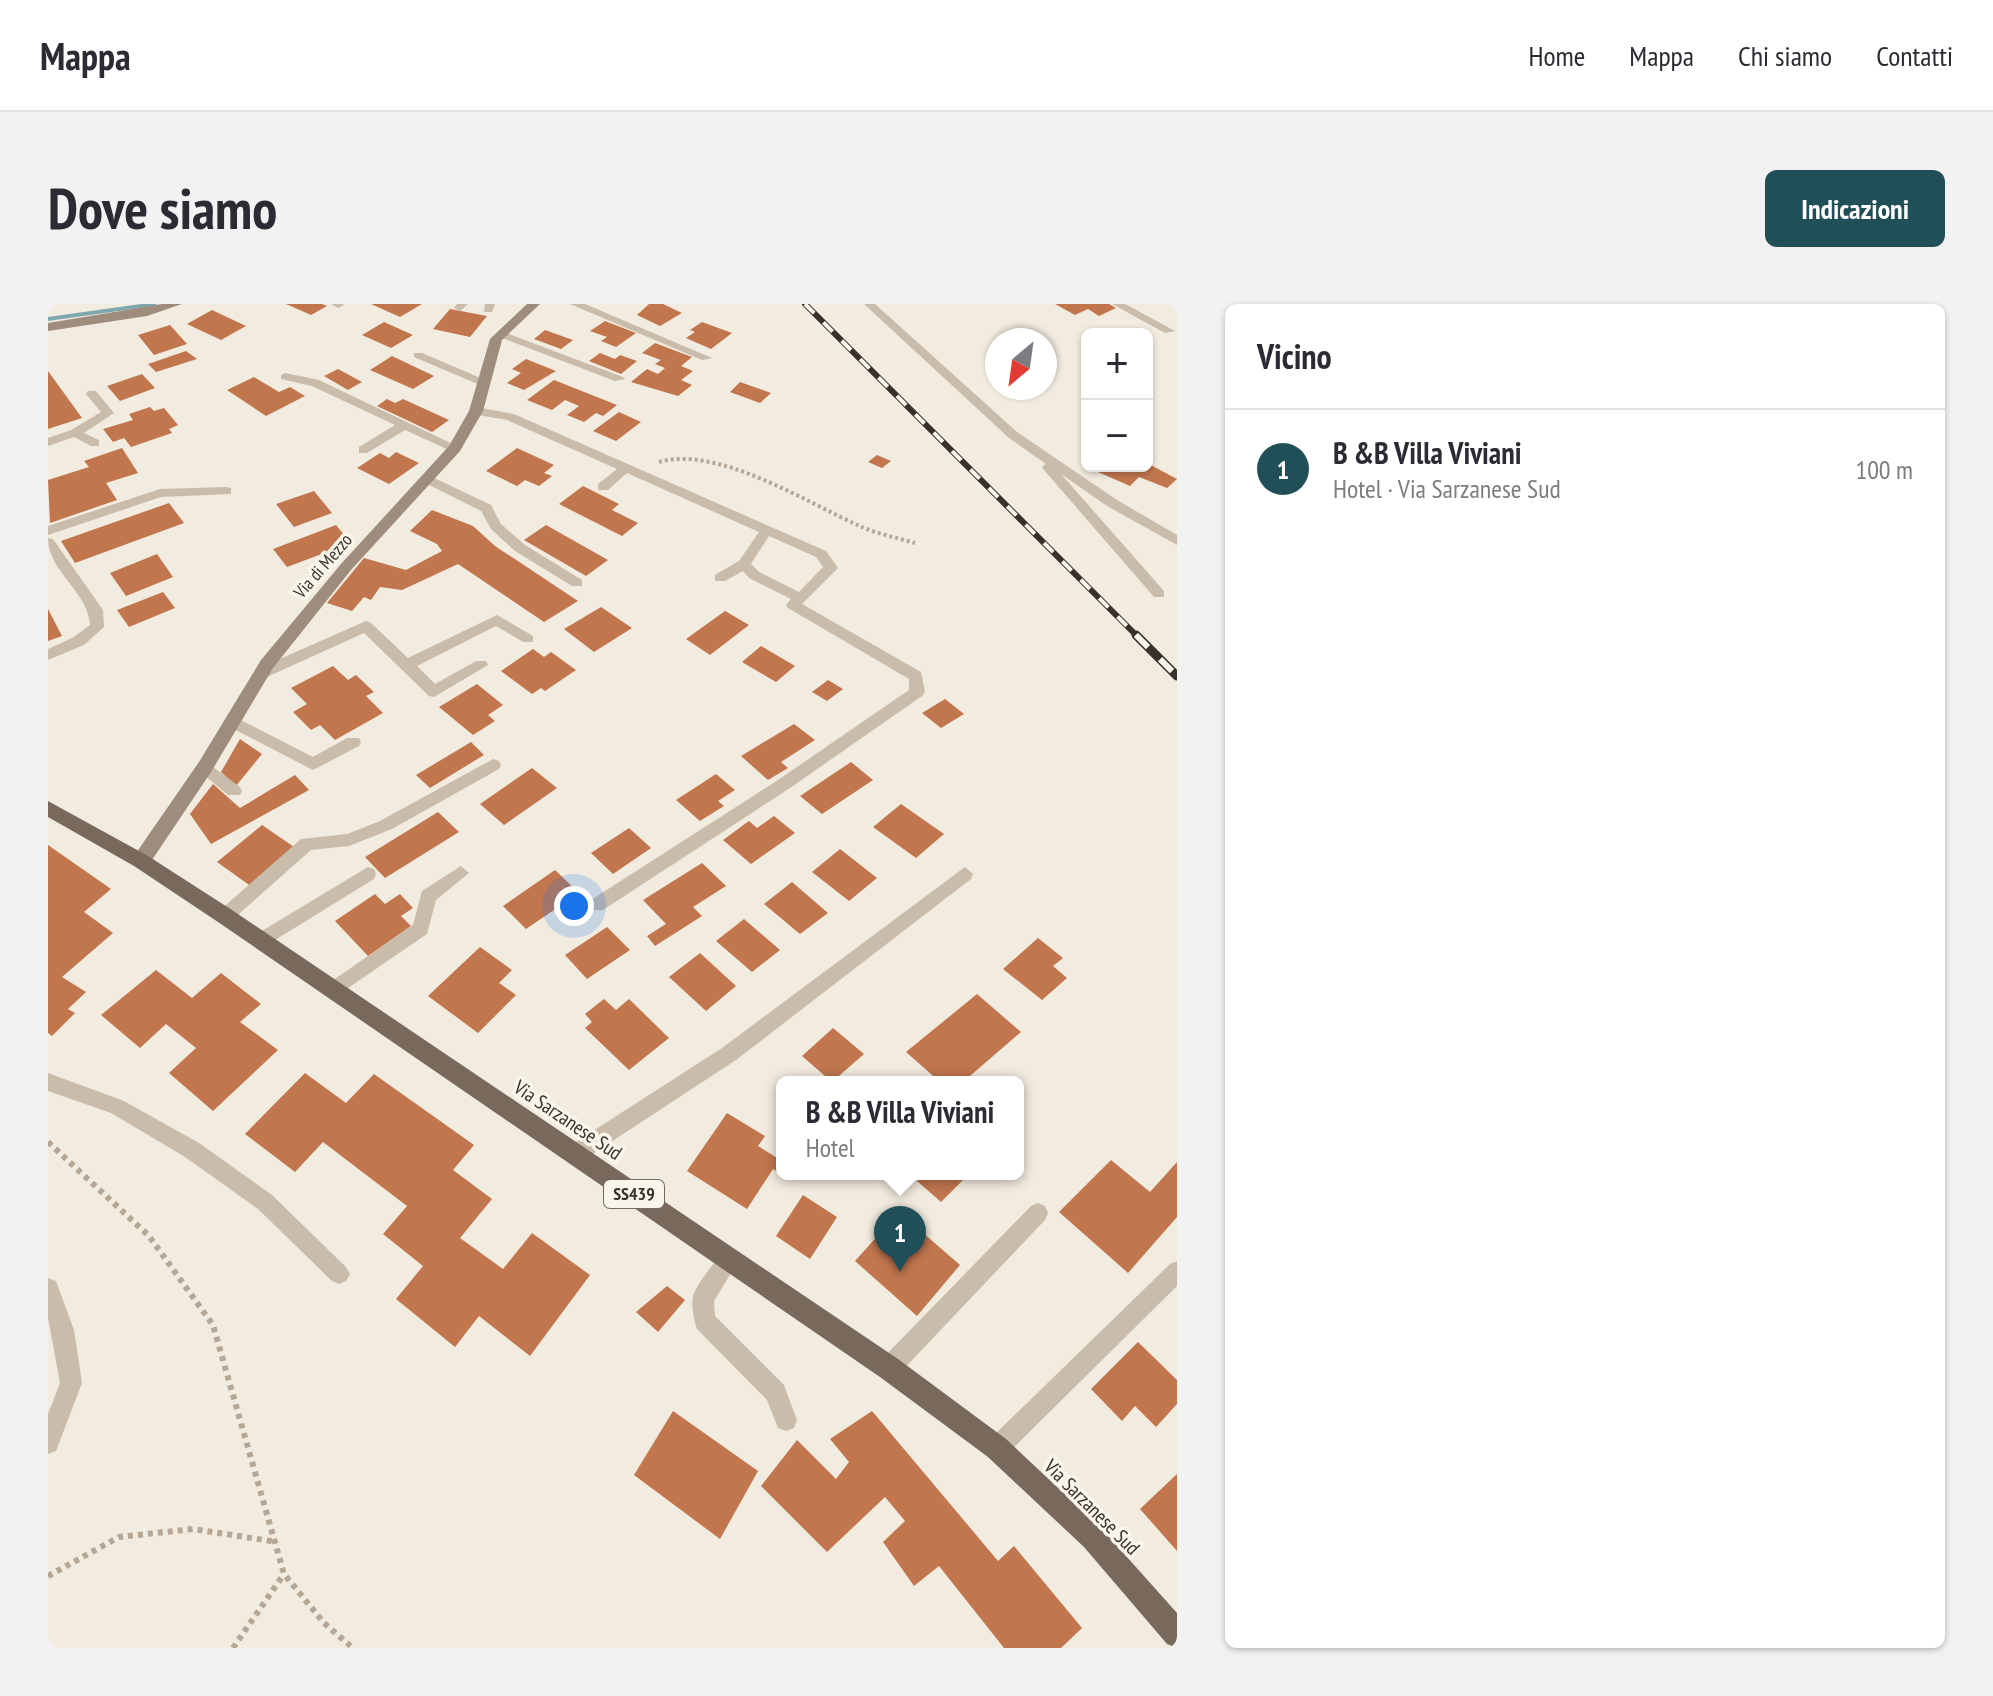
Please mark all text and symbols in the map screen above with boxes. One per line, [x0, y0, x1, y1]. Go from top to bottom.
text: Mappa [40, 31, 131, 80]
text: Home [1528, 37, 1585, 74]
text: Mappa [1629, 37, 1694, 74]
text: Chi siamo [1738, 37, 1832, 74]
text: Contatti [1876, 37, 1953, 74]
button: Indicazioni [1765, 170, 1945, 247]
text: Dove siamo [48, 172, 277, 244]
north arrow [985, 328, 1057, 400]
map controls [1081, 328, 1153, 472]
button: + [1081, 328, 1153, 400]
text: Vicino [1257, 334, 1332, 378]
button: − [1081, 400, 1153, 472]
text: B &B Villa Viviani [1333, 433, 1521, 472]
text: 1 [1277, 453, 1289, 486]
text: 100 m [1855, 453, 1913, 486]
text: Hotel · Via Sarzanese Sud [1333, 472, 1561, 505]
street label: Via di Mezzo [288, 529, 357, 603]
your location [554, 886, 594, 926]
street label: Via Sarzanese Sud [508, 1074, 627, 1166]
popup [776, 1076, 1024, 1180]
text: B &B Villa Viviani [806, 1092, 994, 1131]
text: Hotel [806, 1131, 855, 1164]
road number: SS439 [604, 1180, 664, 1208]
pin: 1 [874, 1206, 926, 1272]
street label: Via Sarzanese Sud [1038, 1453, 1145, 1560]

